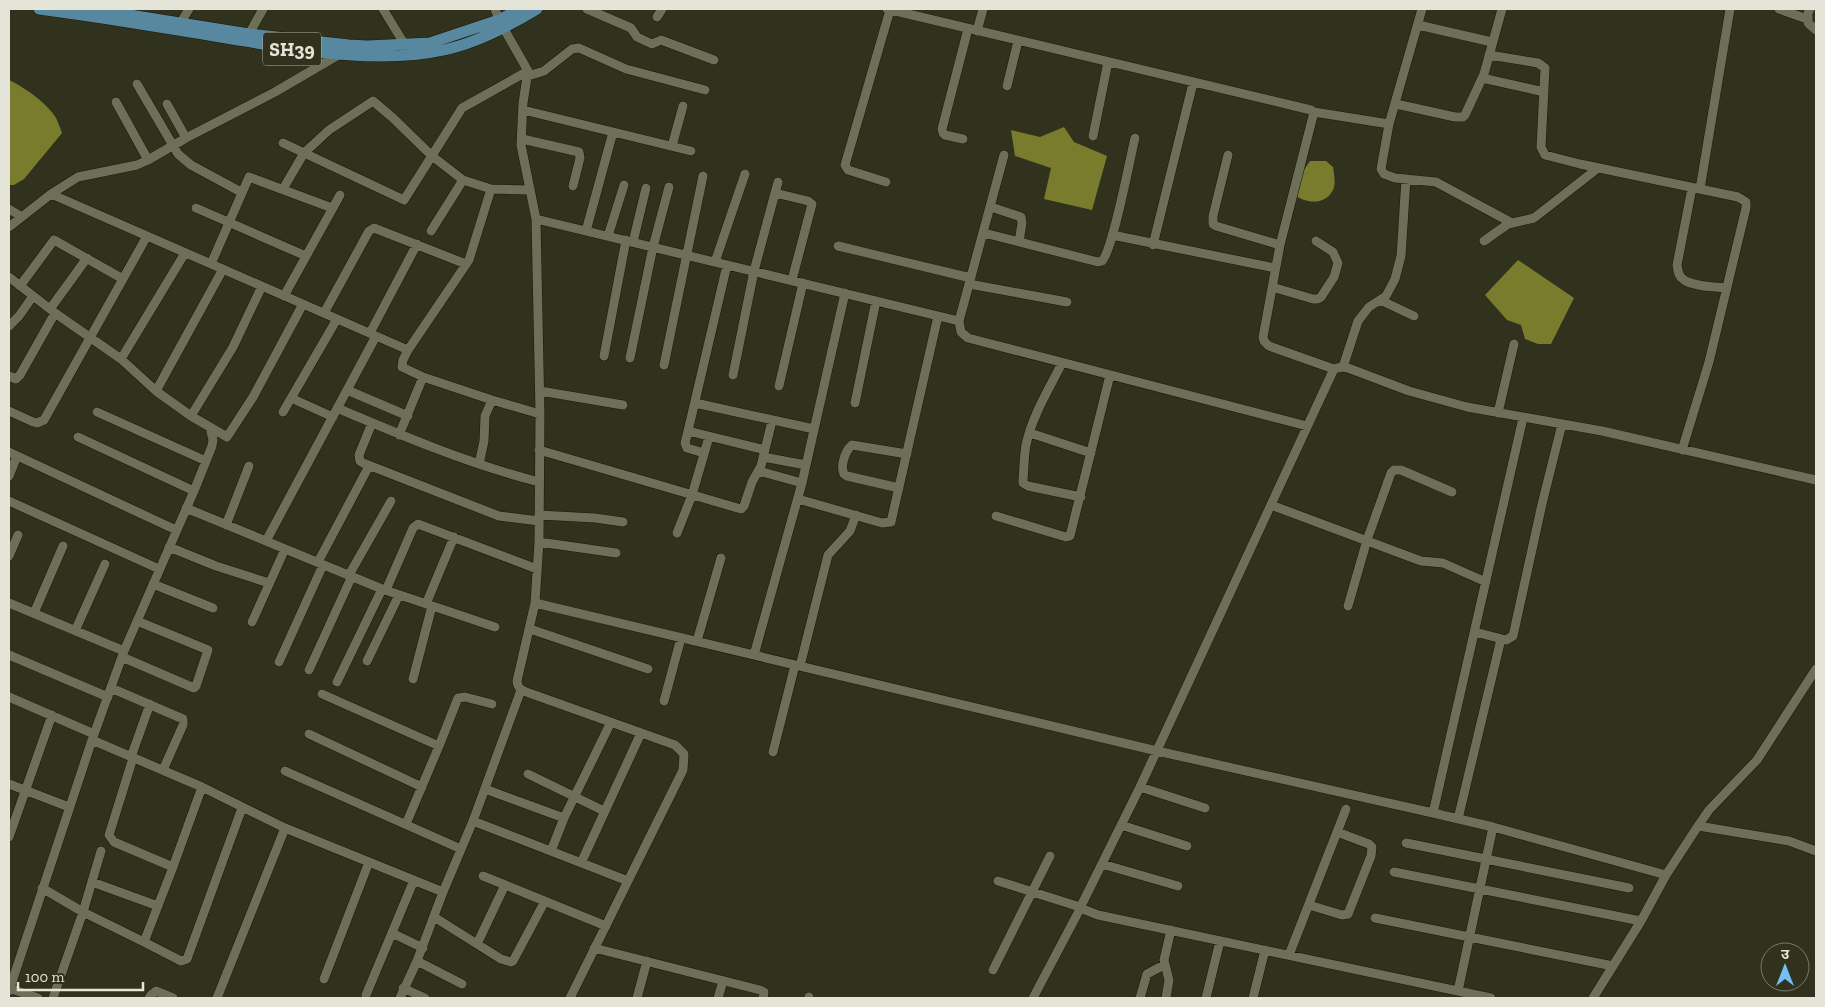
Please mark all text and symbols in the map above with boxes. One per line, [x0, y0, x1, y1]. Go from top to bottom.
road number: SH39 [263, 33, 321, 66]
north arrow [1760, 942, 1810, 992]
text: उ [1781, 946, 1790, 963]
scale bar [18, 960, 142, 992]
text: 100 m [25, 968, 64, 986]

